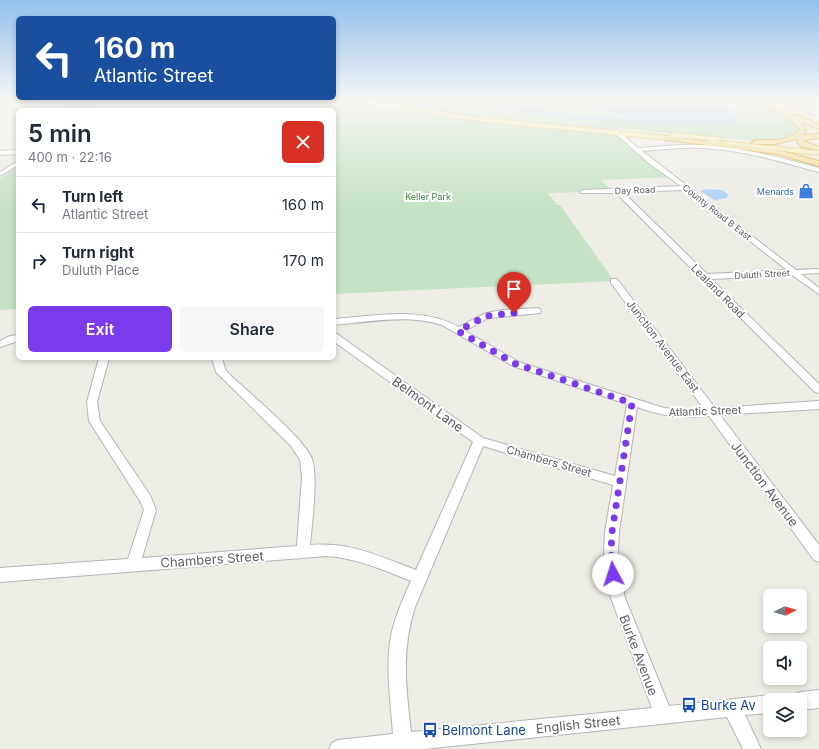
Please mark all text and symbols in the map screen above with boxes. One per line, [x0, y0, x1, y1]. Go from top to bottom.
text: 160 m [94, 31, 175, 65]
icon: left [28, 32, 80, 84]
text: Atlantic Street [94, 65, 213, 86]
text: 5 min [28, 119, 92, 148]
button: close [282, 121, 324, 163]
text: 400 m · 22:16 [28, 149, 112, 165]
street label: County Road B East [680, 182, 754, 242]
shop icon: Menards [797, 182, 815, 200]
street label: Day Road [614, 184, 656, 196]
place label: Menards [757, 186, 794, 197]
text: Turn left [62, 187, 123, 206]
park label: Keller Park [405, 191, 451, 202]
icon: left [28, 194, 50, 216]
text: 160 m [282, 195, 324, 214]
text: Atlantic Street [62, 206, 148, 222]
text: Turn right [62, 243, 134, 262]
icon: right [28, 250, 50, 272]
text: 170 m [283, 251, 324, 270]
street label: Lealand Road [688, 261, 748, 321]
text: Duluth Place [62, 262, 139, 278]
street label: Duluth Street [734, 267, 790, 281]
pin [497, 272, 531, 313]
icon: arrive [503, 278, 525, 300]
street label: Junction Avenue East [624, 297, 703, 395]
button: Exit [28, 306, 172, 352]
button: Share [180, 306, 324, 352]
street label: Belmont Lane [389, 373, 467, 435]
street label: Atlantic Street [668, 403, 742, 419]
street label: Junction Avenue [728, 438, 802, 530]
street label: Chambers Street [505, 442, 593, 480]
street label: Chambers Street [160, 547, 264, 571]
position arrow [592, 553, 634, 595]
north arrow [763, 589, 807, 633]
map controls [763, 589, 807, 737]
street label: Burke Avenue [616, 612, 662, 698]
button: sound [763, 641, 807, 685]
button: layers [763, 693, 807, 737]
bus stop icon: Burke Av [680, 696, 698, 714]
place label: Burke Av [701, 697, 756, 713]
street label: English Street [535, 712, 621, 736]
bus stop icon: Belmont Lane [421, 721, 439, 739]
place label: Belmont Lane [442, 722, 526, 738]

